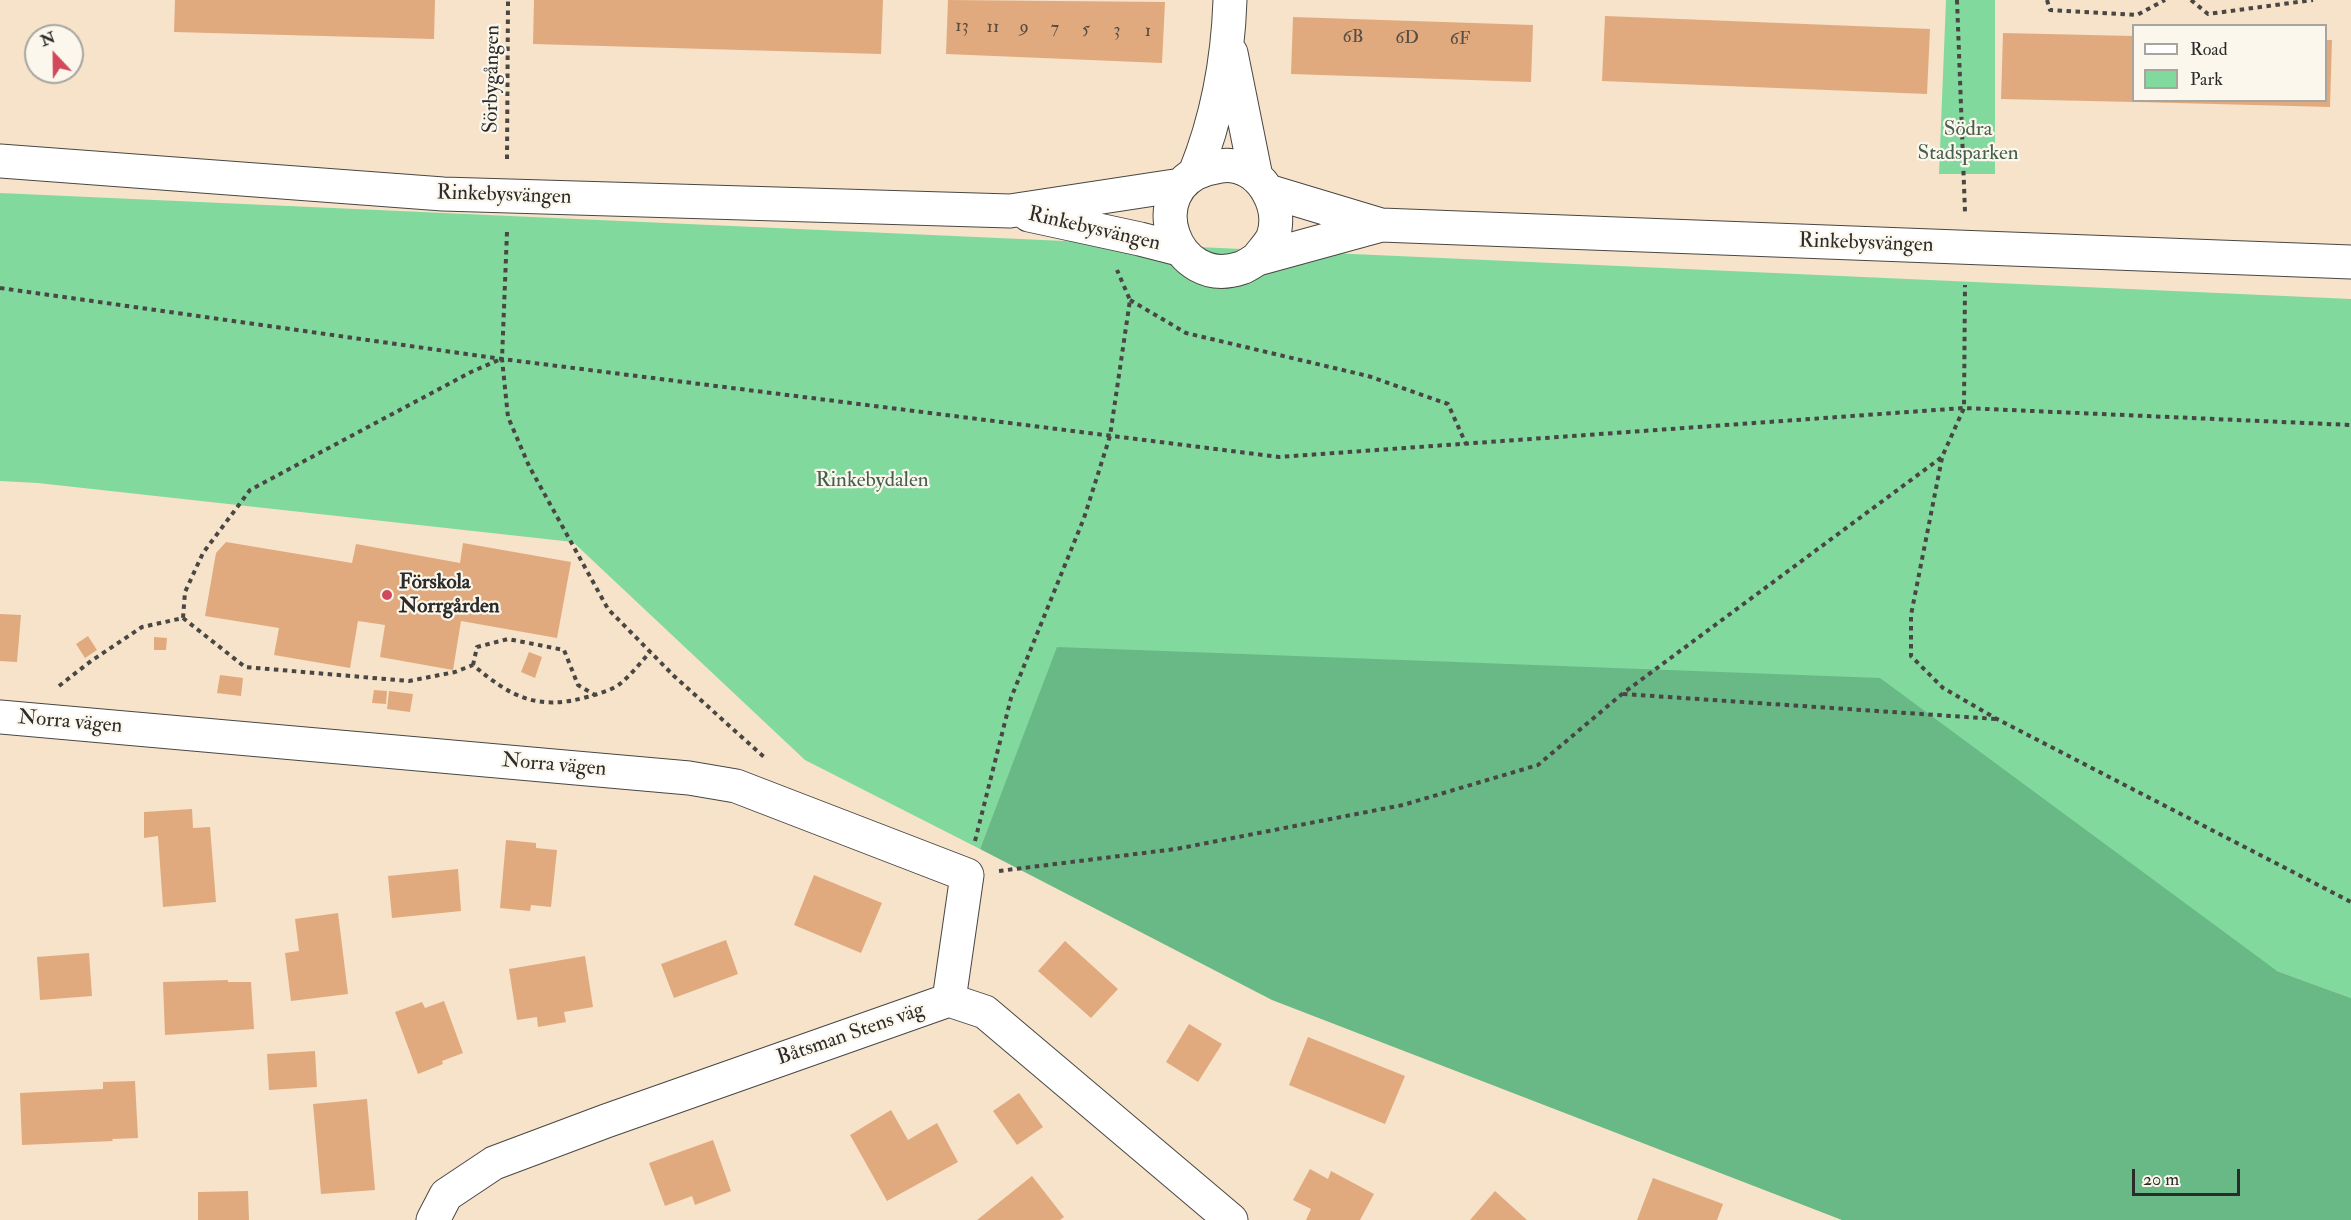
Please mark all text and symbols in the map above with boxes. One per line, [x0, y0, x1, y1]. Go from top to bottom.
house number: 13 [955, 16, 969, 38]
house number: 11 [987, 17, 999, 39]
house number: 9 [1019, 17, 1029, 39]
house number: 7 [1051, 18, 1059, 40]
house number: 5 [1082, 19, 1090, 41]
house number: 3 [1114, 20, 1120, 42]
house number: 1 [1145, 21, 1151, 43]
north arrow [24, 24, 84, 84]
legend [2132, 24, 2327, 102]
street label: Sörbygången [479, 25, 507, 133]
text: N [38, 27, 58, 51]
house number: 6B [1343, 27, 1363, 49]
house number: 6D [1395, 28, 1419, 50]
house number: 6F [1450, 29, 1470, 51]
text: Road [2190, 38, 2228, 61]
text: Park [2190, 68, 2223, 91]
park label: Södra Stadsparken [1918, 117, 2018, 167]
street label: Rinkebysvängen [436, 181, 572, 211]
street label: Rinkebysvängen [1025, 203, 1163, 257]
street label: Rinkebysvängen [1798, 229, 1934, 259]
park label: Rinkebydalen [815, 468, 929, 494]
place label: Förskola Norrgården [399, 570, 500, 620]
marker: Förskola Norrgården [380, 588, 394, 602]
street label: Norra vägen [17, 706, 123, 740]
street label: Norra vägen [501, 749, 607, 783]
street label: Båtsman Stens väg [774, 998, 928, 1072]
scale bar [2135, 1157, 2243, 1195]
text: 20 m [2143, 1168, 2179, 1191]

